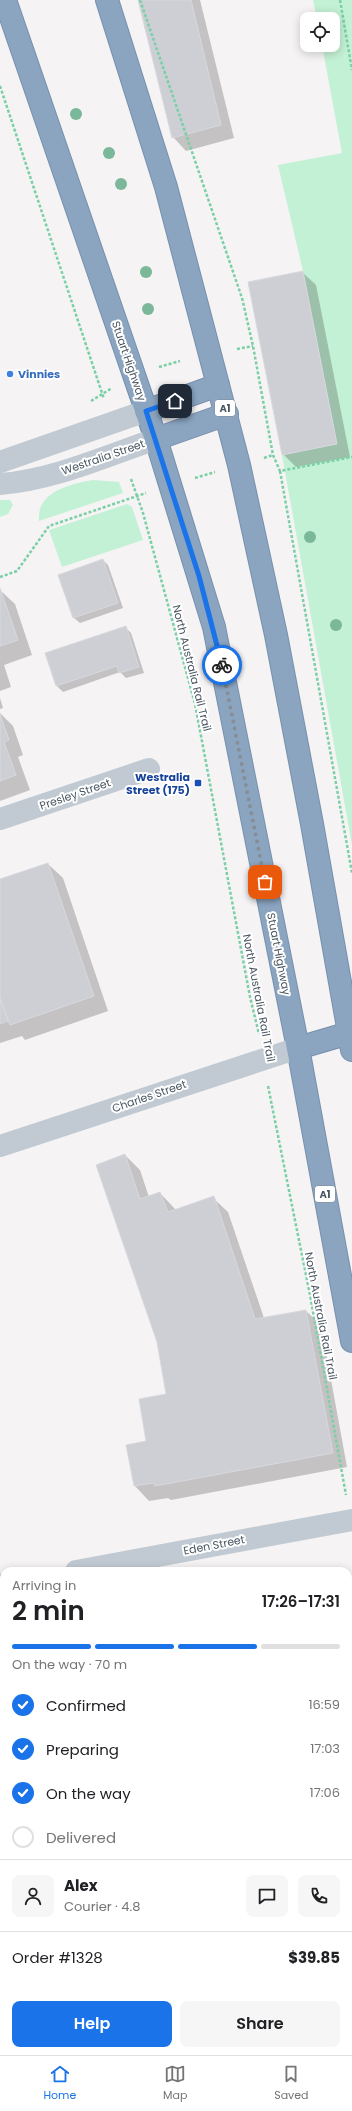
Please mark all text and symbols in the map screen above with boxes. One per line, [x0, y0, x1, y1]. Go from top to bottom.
map controls [300, 12, 340, 52]
button: locate [300, 12, 340, 52]
street label: Stuart Highway [108, 319, 150, 404]
place label: Vinnies [18, 366, 60, 382]
marker: Vinnies [5, 369, 15, 379]
pin [158, 384, 192, 418]
icon: home [164, 390, 186, 412]
road number: A1 [215, 400, 235, 416]
street label: Westralia Street [59, 435, 147, 479]
street label: North Australia Rail Trail [169, 603, 215, 733]
courier [202, 645, 242, 685]
icon: bike [211, 654, 233, 676]
place label: Westralia Street (175) [126, 769, 190, 798]
street label: Presley Street [37, 774, 113, 814]
marker: Westralia Street (175) [193, 778, 203, 788]
pin [248, 865, 282, 899]
icon: bag [254, 871, 276, 893]
street label: Stuart Highway [263, 912, 295, 997]
street label: North Australia Rail Trail [239, 933, 279, 1063]
street label: Charles Street [110, 1076, 188, 1116]
road number: A1 [315, 1186, 335, 1202]
street label: North Australia Rail Trail [301, 1251, 341, 1381]
street label: Eden Street [182, 1531, 246, 1559]
text: Arriving in [12, 1576, 76, 1595]
text: 17:26–17:31 [262, 1591, 340, 1612]
text: 2 min [12, 1593, 85, 1629]
text: On the way · 70 m [12, 1655, 127, 1674]
icon: check [12, 1694, 34, 1716]
text: Confirmed [46, 1695, 126, 1716]
text: 16:59 [308, 1695, 340, 1714]
icon: check [12, 1738, 34, 1760]
text: Preparing [46, 1739, 119, 1760]
text: 17:03 [310, 1739, 340, 1758]
icon: check [12, 1782, 34, 1804]
text: On the way [46, 1783, 131, 1804]
text: 17:06 [310, 1783, 340, 1802]
text: Delivered [46, 1827, 116, 1848]
button: person [12, 1875, 54, 1917]
text: Alex [64, 1875, 98, 1896]
button: chat [246, 1875, 288, 1917]
button: phone [298, 1875, 340, 1917]
text: Courier · 4.8 [64, 1897, 140, 1916]
text: Order #1328 [12, 1947, 103, 1968]
text: $39.85 [288, 1947, 340, 1968]
button: Help [12, 2001, 172, 2047]
button: Share [180, 2001, 340, 2047]
tab: Home [43, 2063, 76, 2104]
tab: Map [163, 2063, 187, 2104]
tab: Saved [274, 2063, 309, 2104]

